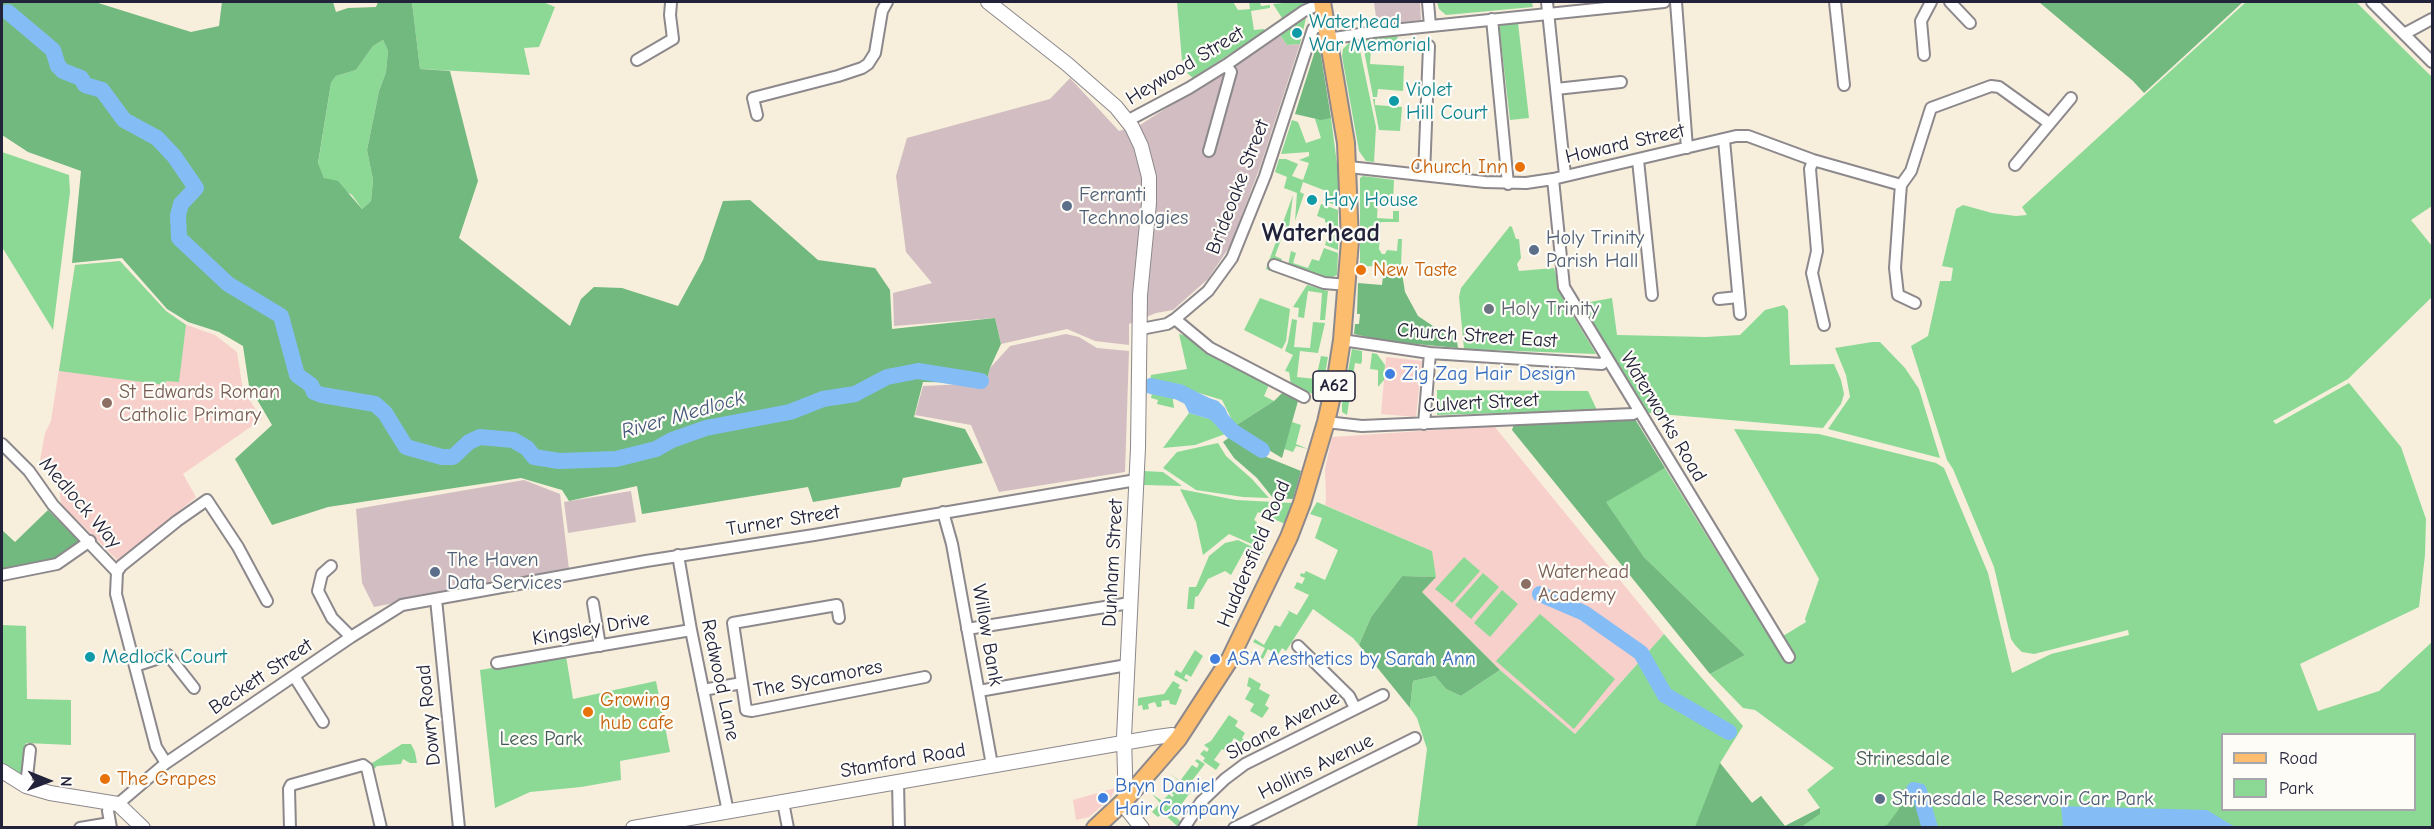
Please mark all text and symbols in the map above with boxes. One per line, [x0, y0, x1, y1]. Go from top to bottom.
place label: Waterhead War Memorial [1309, 10, 1431, 57]
street label: Heywood Street [1122, 21, 1248, 111]
marker: Waterhead War Memorial [1290, 26, 1304, 40]
place label: Violet Hill Court [1406, 78, 1487, 125]
marker: Violet Hill Court [1387, 94, 1401, 108]
street label: Brideoake Street [1201, 116, 1275, 258]
street label: Howard Street [1563, 119, 1687, 169]
place label: Church Inn [1410, 155, 1508, 179]
marker: Church Inn [1513, 160, 1527, 174]
place label: Ferranti Technologies [1079, 183, 1188, 230]
place label: Hay House [1324, 188, 1418, 212]
marker: Hay House [1305, 193, 1319, 207]
marker: Ferranti Technologies [1060, 199, 1074, 213]
district label: Waterhead [1262, 218, 1380, 250]
place label: Holy Trinity Parish Hall [1546, 226, 1644, 273]
marker: Holy Trinity Parish Hall [1527, 243, 1541, 257]
place label: New Taste [1373, 258, 1457, 282]
marker: New Taste [1354, 263, 1368, 277]
place label: Holy Trinity [1501, 297, 1599, 321]
marker: Holy Trinity [1482, 302, 1496, 316]
street label: Church Street East [1396, 318, 1558, 354]
street label: Waterworks Road [1615, 348, 1711, 486]
place label: Zig Zag Hair Design [1402, 362, 1576, 386]
marker: Zig Zag Hair Design [1383, 367, 1397, 381]
road number: A62 [1313, 371, 1355, 401]
place label: St Edwards Roman Catholic Primary [119, 380, 280, 427]
water label: River Medlock [618, 385, 748, 445]
street label: Culvert Street [1423, 388, 1539, 418]
marker: St Edwards Roman Catholic Primary [100, 396, 114, 410]
street label: Medlock Way [34, 452, 126, 554]
street label: Huddersfield Road [1212, 477, 1296, 631]
street label: Dunham Street [1098, 498, 1128, 628]
street label: Turner Street [725, 500, 841, 542]
place label: The Haven Data Services [447, 548, 562, 595]
place label: Waterhead Academy [1538, 560, 1629, 607]
marker: The Haven Data Services [428, 565, 442, 579]
marker: Waterhead Academy [1519, 577, 1533, 591]
street label: Willow Bank [966, 582, 1008, 688]
street label: Kingsley Drive [530, 607, 652, 651]
street label: Redwood Lane [695, 617, 745, 743]
street label: Beckett Street [205, 634, 317, 720]
place label: Medlock Court [102, 645, 227, 669]
place label: ASA Aesthetics by Sarah Ann [1227, 647, 1476, 671]
marker: Medlock Court [83, 650, 97, 664]
marker: ASA Aesthetics by Sarah Ann [1208, 652, 1222, 666]
street label: The Sycamores [752, 655, 884, 703]
street label: Dowry Road [412, 663, 446, 767]
street label: Sloane Avenue [1222, 686, 1344, 766]
place label: Growing hub cafe [600, 688, 674, 735]
marker: Growing hub cafe [581, 705, 595, 719]
park label: Lees Park [500, 727, 582, 751]
street label: Hollins Avenue [1254, 729, 1378, 805]
legend [2221, 733, 2416, 811]
street label: Stamford Road [839, 738, 967, 784]
park label: Strinesdale [1856, 747, 1950, 771]
text: Road [2279, 748, 2318, 769]
north arrow [18, 751, 78, 811]
place label: The Grapes [117, 767, 216, 791]
marker: The Grapes [98, 772, 112, 786]
place label: Bryn Daniel Hair Company [1115, 774, 1239, 821]
text: N [57, 776, 75, 787]
text: Park [2279, 778, 2313, 799]
place label: Strinesdale Reservoir Car Park [1892, 787, 2154, 811]
marker: Bryn Daniel Hair Company [1096, 791, 1110, 805]
marker: Strinesdale Reservoir Car Park [1873, 792, 1887, 806]

